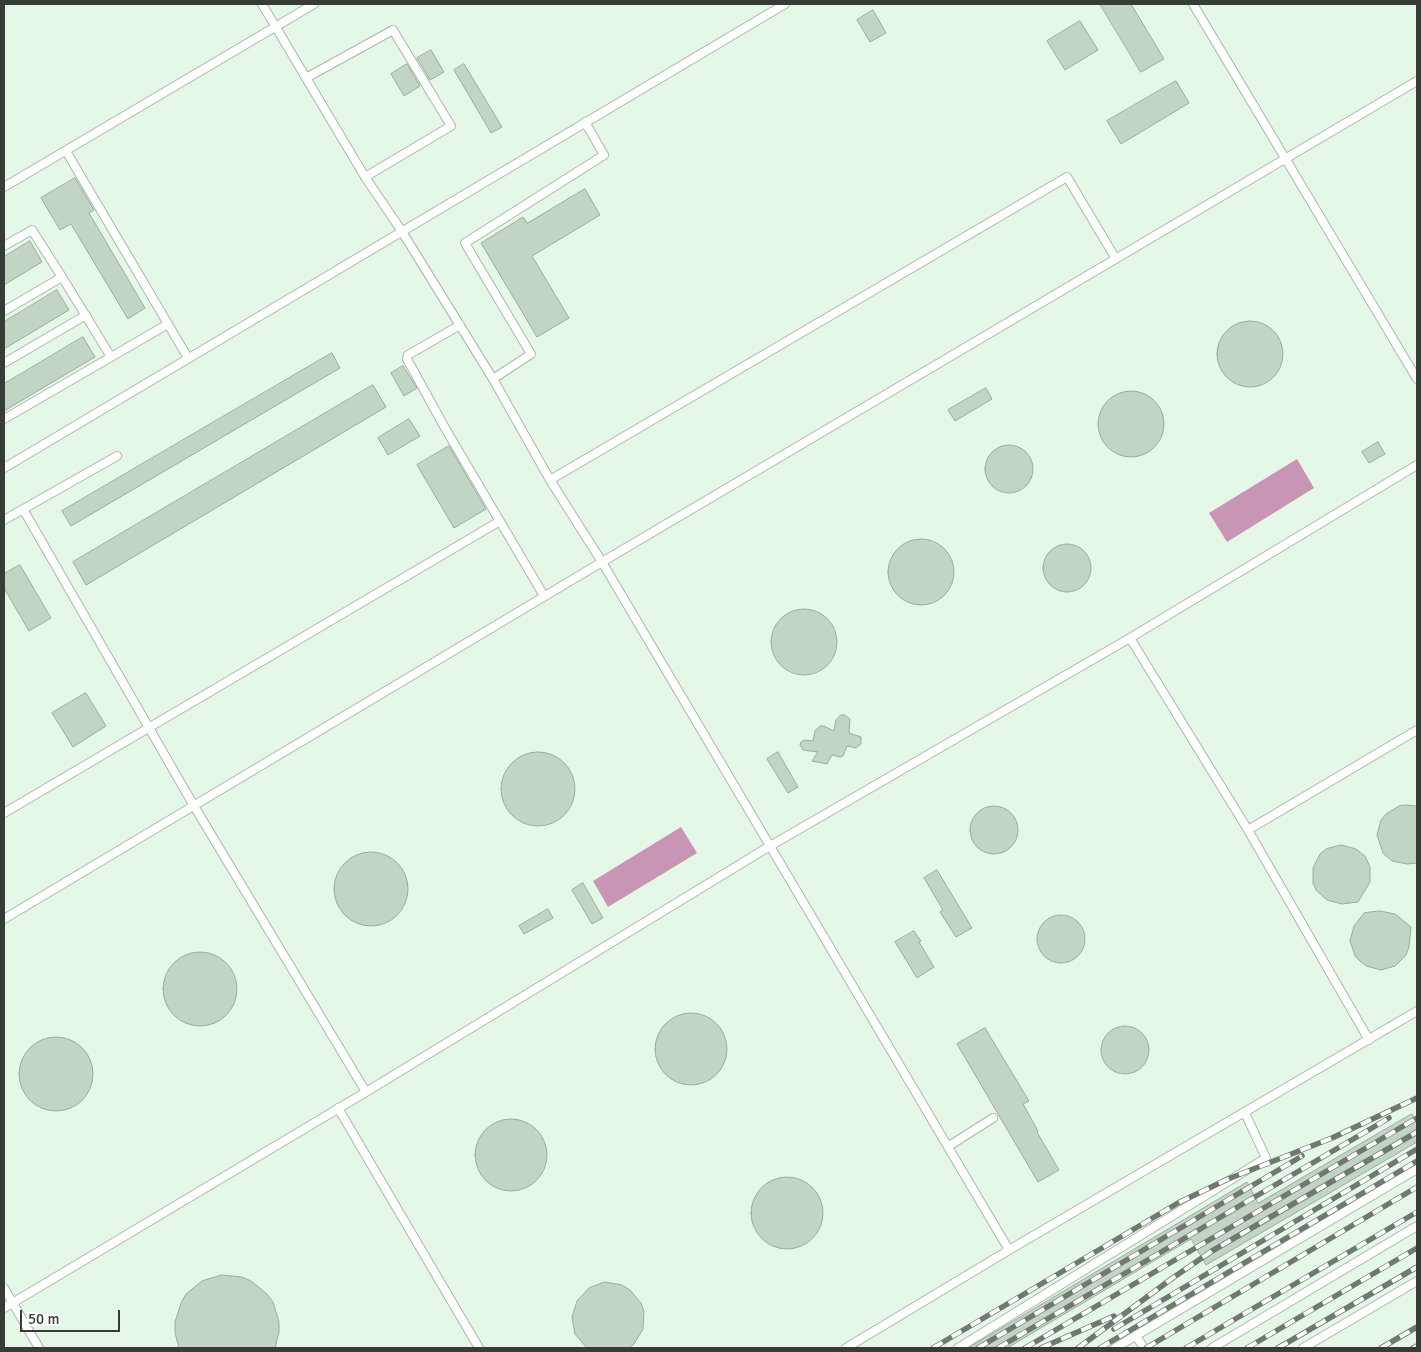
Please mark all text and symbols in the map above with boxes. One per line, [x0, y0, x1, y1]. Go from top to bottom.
scale bar [22, 1300, 122, 1332]
text: 50 m [28, 1310, 59, 1328]

